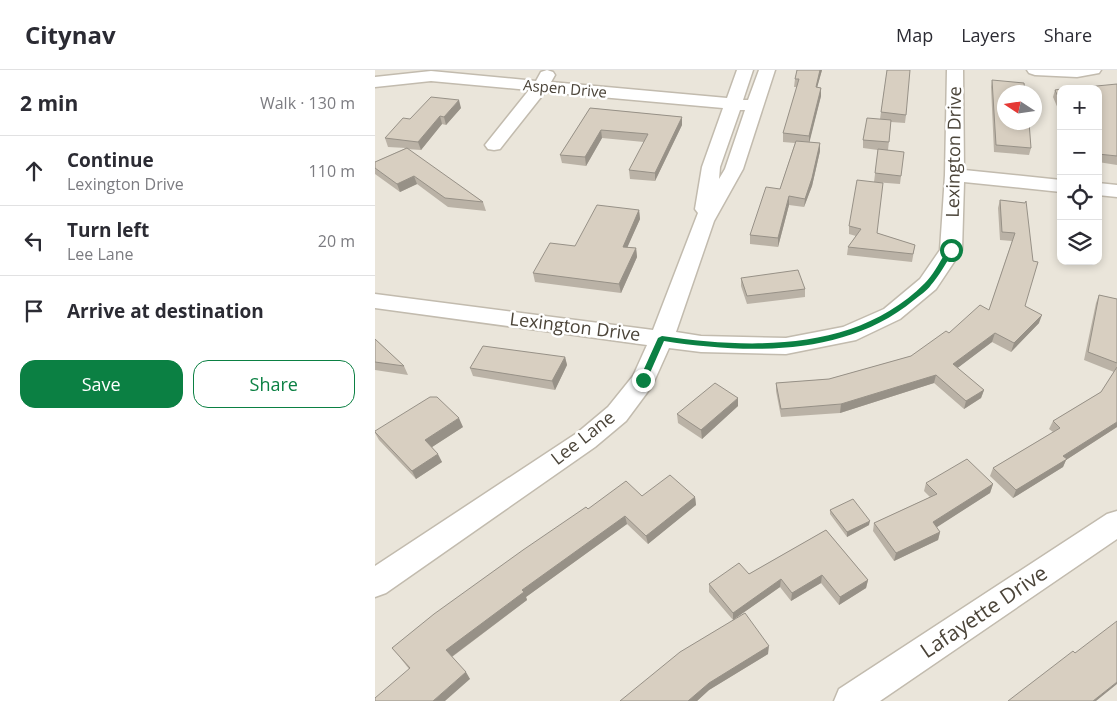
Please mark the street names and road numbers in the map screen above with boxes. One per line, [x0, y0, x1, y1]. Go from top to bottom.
street label: Aspen Drive [522, 74, 608, 102]
street label: Lexington Drive [940, 86, 966, 218]
street label: Lexington Drive [508, 306, 642, 346]
street label: Lee Lane [546, 405, 619, 470]
street label: Lafayette Drive [915, 558, 1052, 664]

